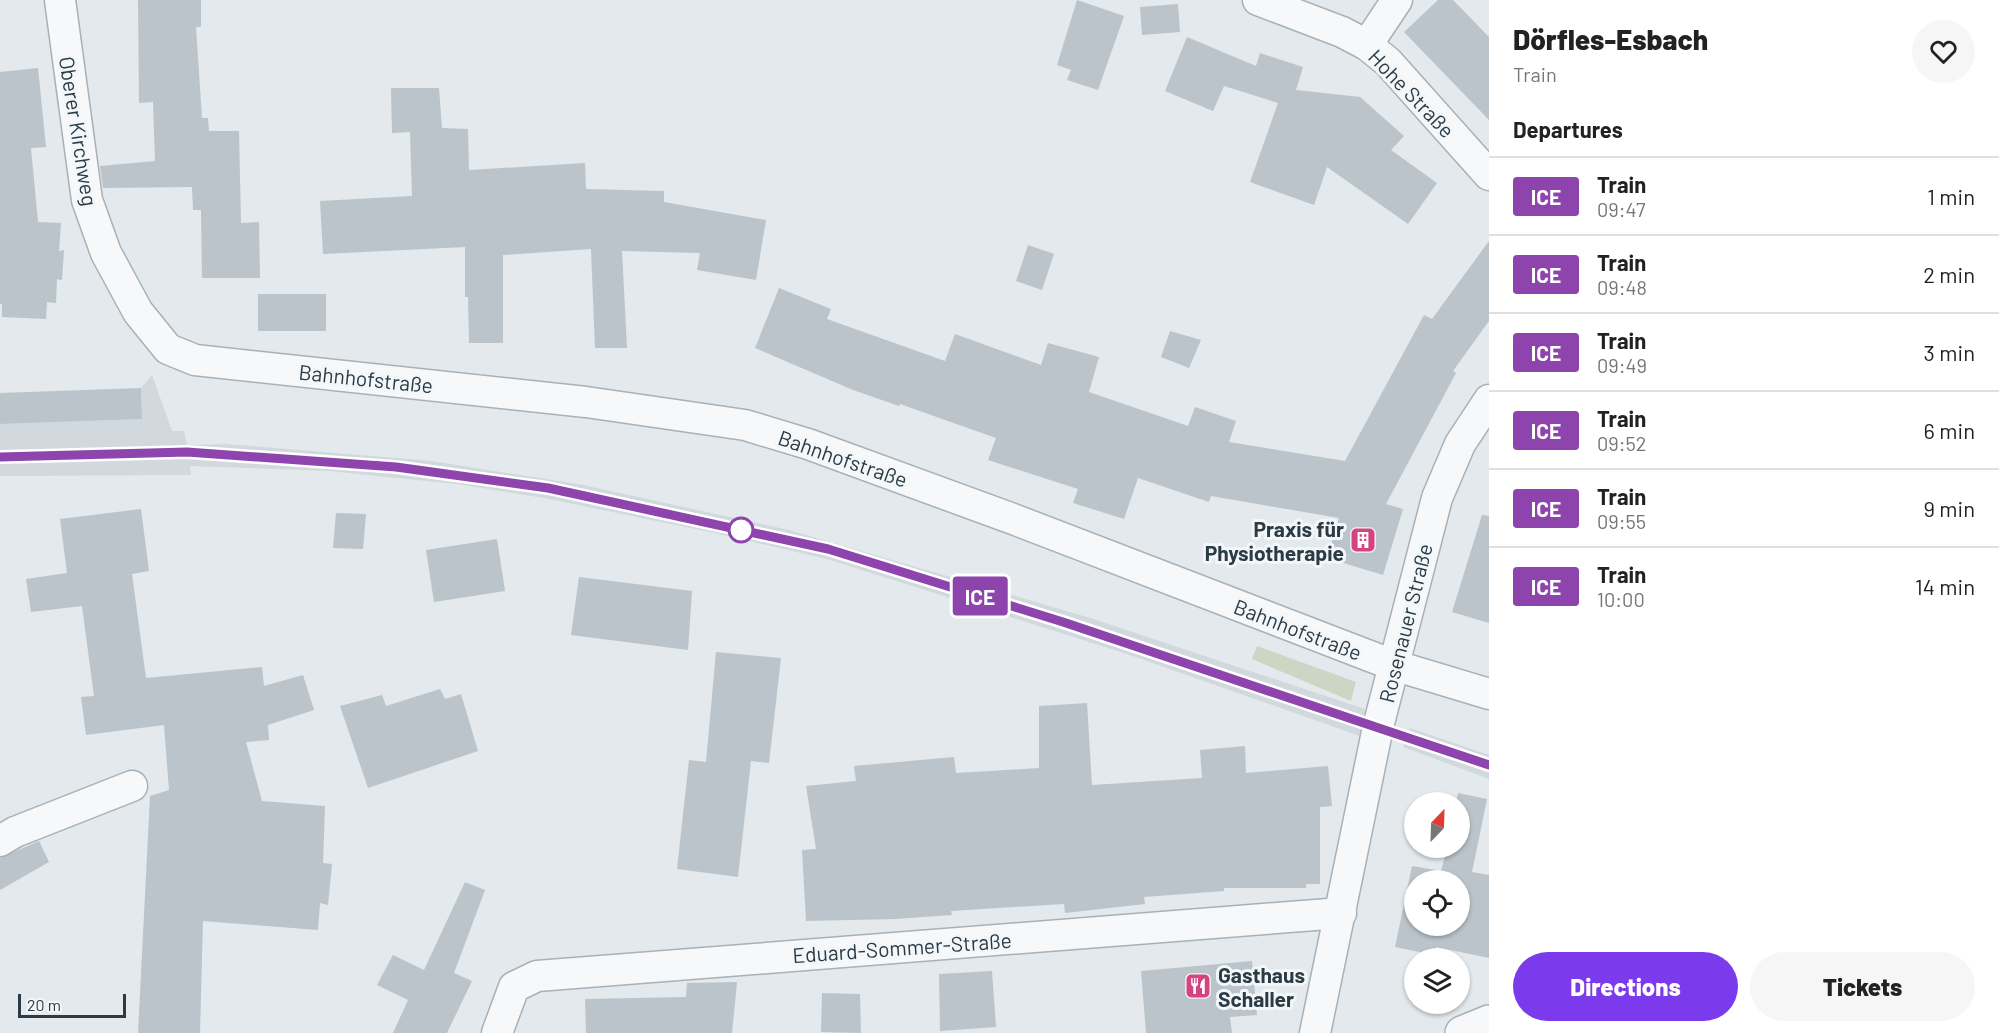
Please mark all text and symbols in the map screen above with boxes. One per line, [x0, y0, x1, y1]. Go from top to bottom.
button: heart [1912, 20, 1975, 83]
text: Dörfles-Esbach [1513, 22, 1708, 56]
street label: Hohe Straße [1364, 44, 1460, 142]
street label: Oberer Kirchweg [55, 54, 103, 208]
text: Train [1513, 62, 1557, 86]
text: Departures [1513, 116, 1623, 142]
text: Train [1597, 171, 1646, 197]
text: 1 min [1927, 183, 1975, 209]
text: ICE [1531, 184, 1561, 209]
text: 09:47 [1597, 197, 1645, 221]
text: Train [1597, 249, 1646, 275]
text: 2 min [1923, 261, 1975, 287]
text: ICE [1531, 262, 1561, 287]
text: 09:48 [1597, 275, 1647, 299]
text: Train [1597, 327, 1646, 353]
text: 3 min [1924, 339, 1975, 365]
text: ICE [1531, 340, 1561, 365]
text: 09:49 [1597, 353, 1647, 377]
street label: Bahnhofstraße [298, 359, 434, 397]
text: Train [1597, 405, 1646, 431]
text: 6 min [1924, 417, 1975, 443]
text: ICE [1531, 418, 1561, 443]
street label: Bahnhofstraße [775, 424, 911, 492]
text: 09:52 [1597, 431, 1647, 455]
text: Train [1597, 483, 1646, 509]
text: 9 min [1923, 495, 1975, 521]
text: ICE [1531, 496, 1561, 521]
text: 09:55 [1597, 509, 1646, 533]
place label: Praxis für Physiotherapie [1205, 516, 1344, 565]
unlabelled marker [728, 517, 754, 543]
building icon: Praxis für Physiotherapie [1348, 525, 1378, 555]
street label: Rosenauer Straße [1373, 541, 1437, 705]
text: Train [1597, 561, 1646, 587]
text: 14 min [1915, 573, 1975, 599]
text: ICE [1531, 574, 1561, 599]
line badge: ICE [946, 576, 1014, 616]
text: ICE [965, 584, 995, 609]
text: 10:00 [1597, 587, 1645, 611]
street label: Bahnhofstraße [1231, 593, 1365, 665]
north arrow [1404, 792, 1470, 858]
map controls [1404, 792, 1470, 1014]
button: locate [1404, 870, 1470, 936]
street label: Eduard-Sommer-Straße [791, 927, 1013, 967]
button: layers [1404, 948, 1470, 1014]
button: Directions [1513, 952, 1738, 1021]
button: Tickets [1750, 952, 1975, 1021]
place label: Gasthaus Schaller [1218, 962, 1305, 1011]
restaurant icon: Gasthaus Schaller [1183, 971, 1213, 1001]
scale bar [18, 991, 126, 1018]
text: 20 m [27, 995, 61, 1014]

